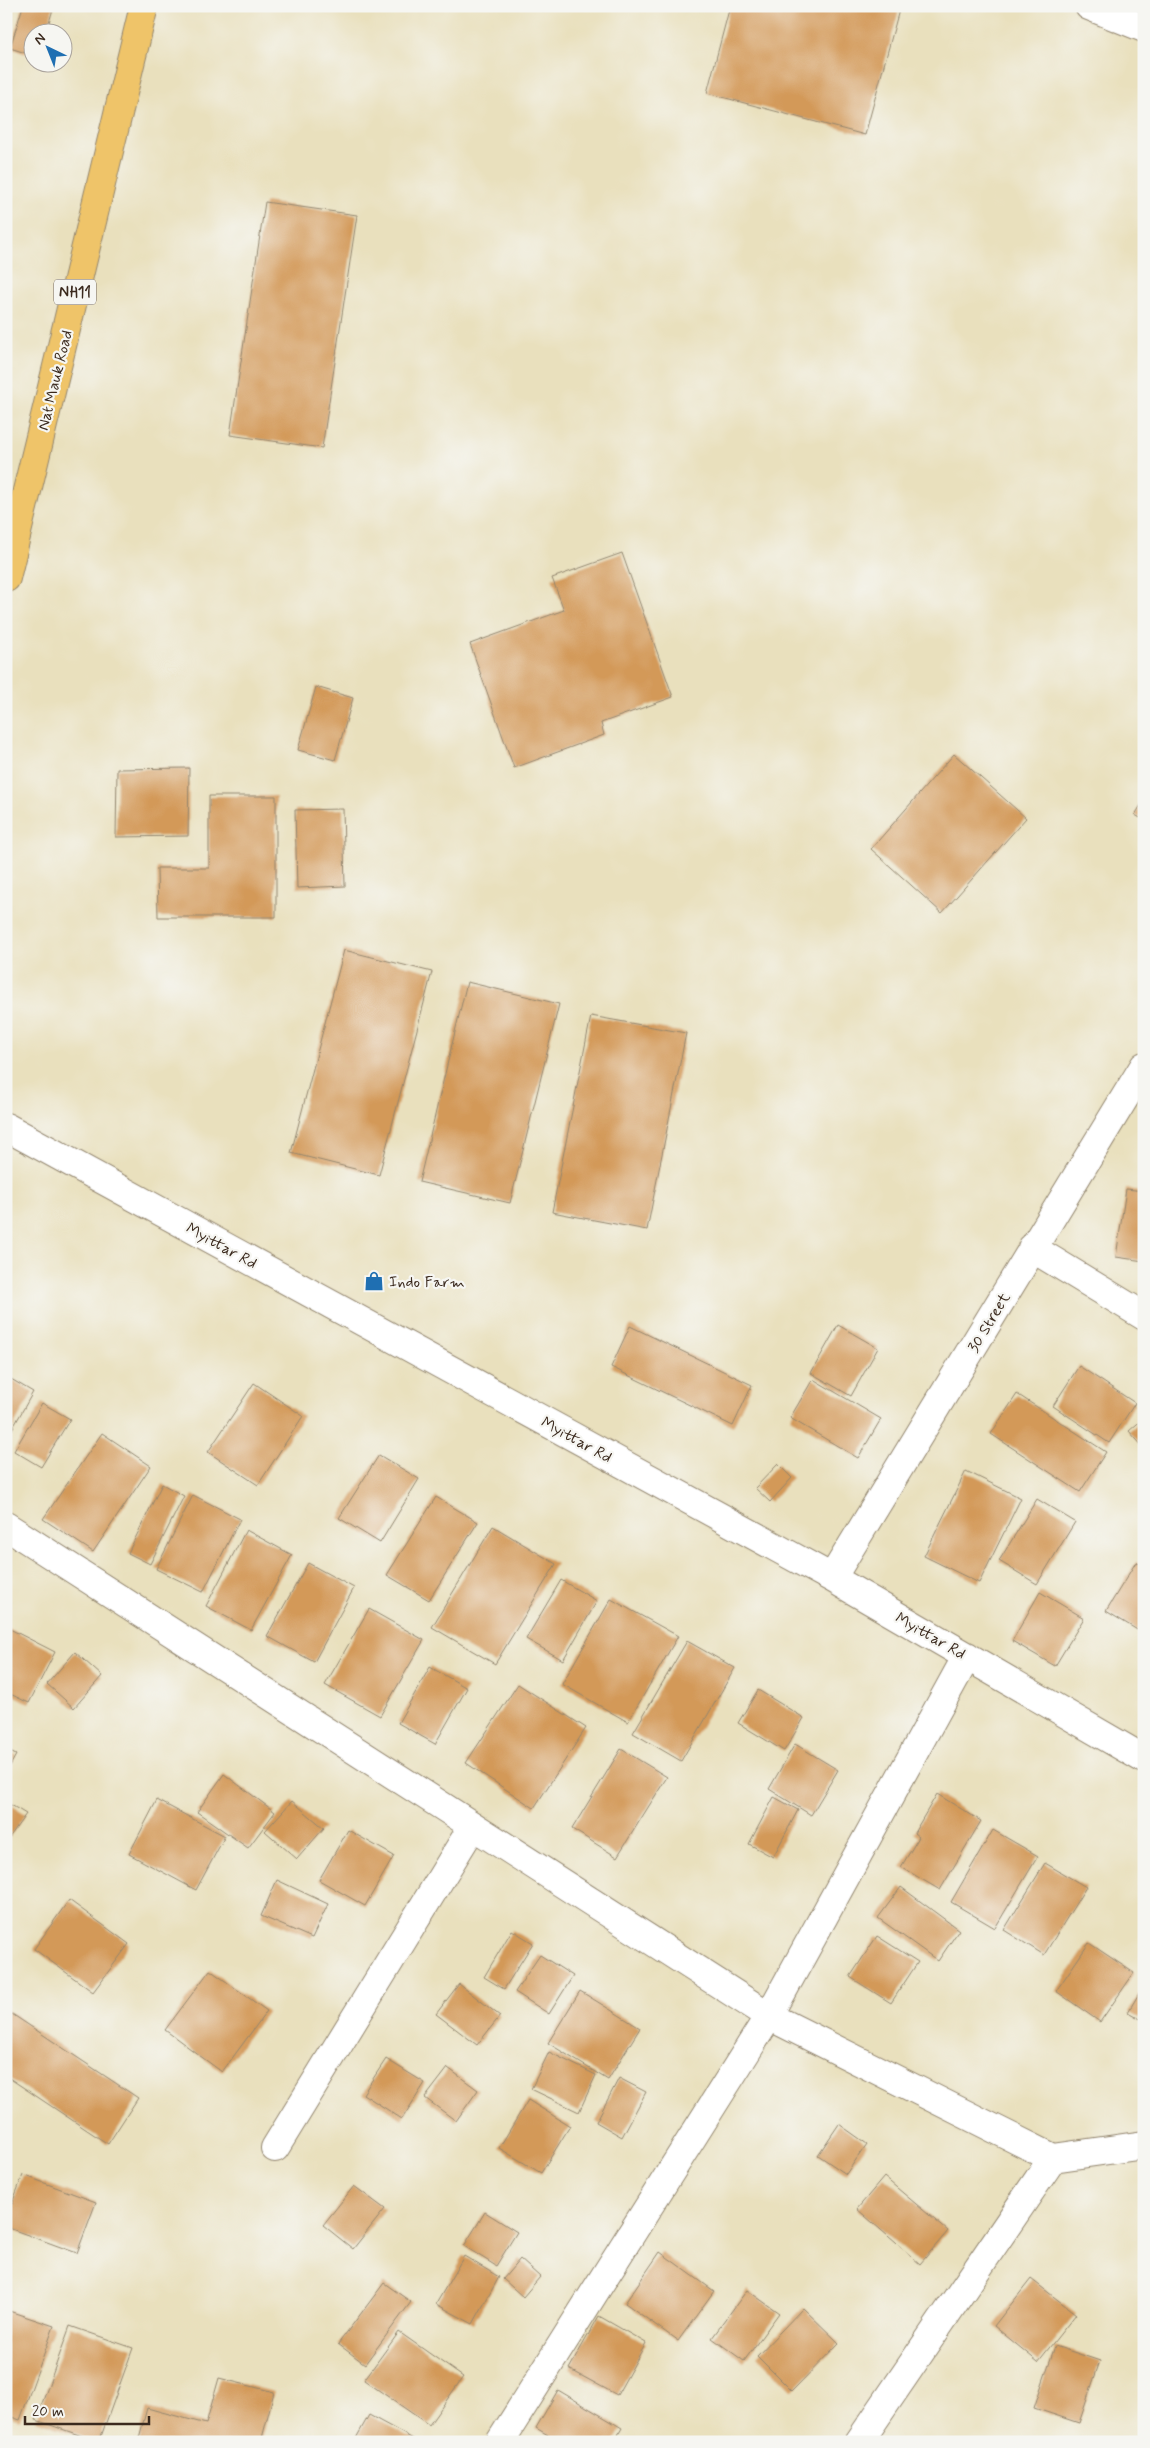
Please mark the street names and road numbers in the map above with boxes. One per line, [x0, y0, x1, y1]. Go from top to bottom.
road number: NH11 [54, 280, 96, 304]
street label: Nat Mauk Road [33, 328, 78, 433]
street label: Myittar Rd [182, 1218, 261, 1274]
street label: 30 Street [963, 1288, 1016, 1357]
street label: Myittar Rd [537, 1412, 616, 1468]
street label: Myittar Rd [891, 1608, 969, 1665]

